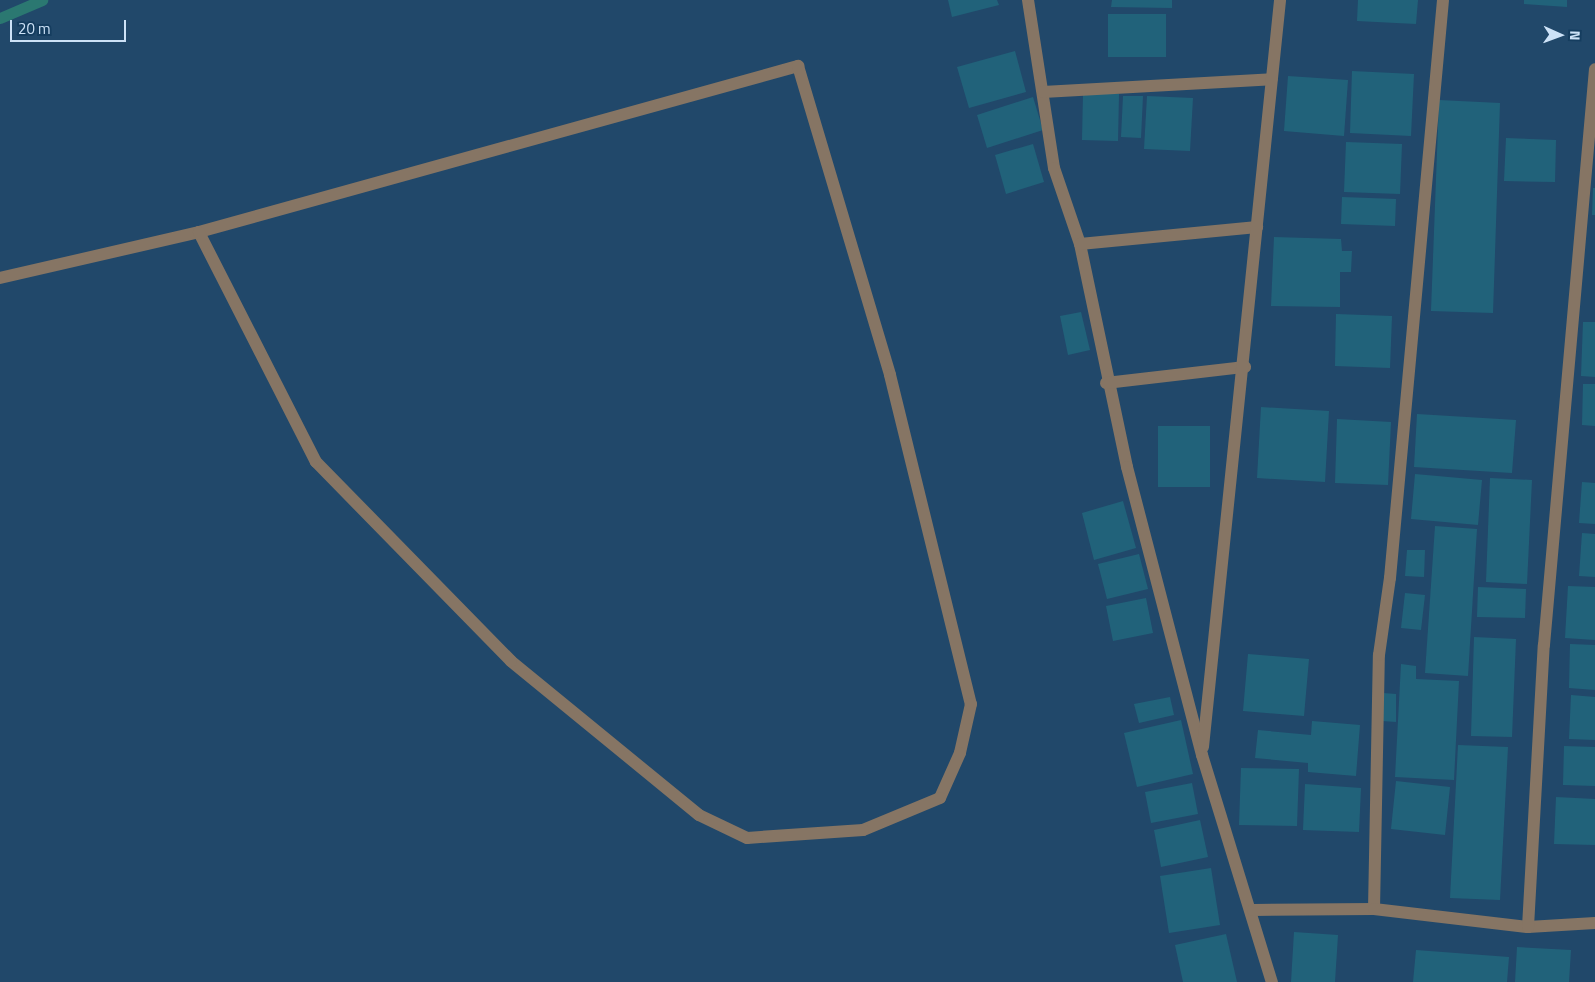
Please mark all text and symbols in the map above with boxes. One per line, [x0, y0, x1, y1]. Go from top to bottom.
scale bar [12, 10, 129, 42]
north arrow [1535, 10, 1585, 60]
text: 20 m [18, 17, 51, 40]
text: N [1565, 30, 1586, 41]

